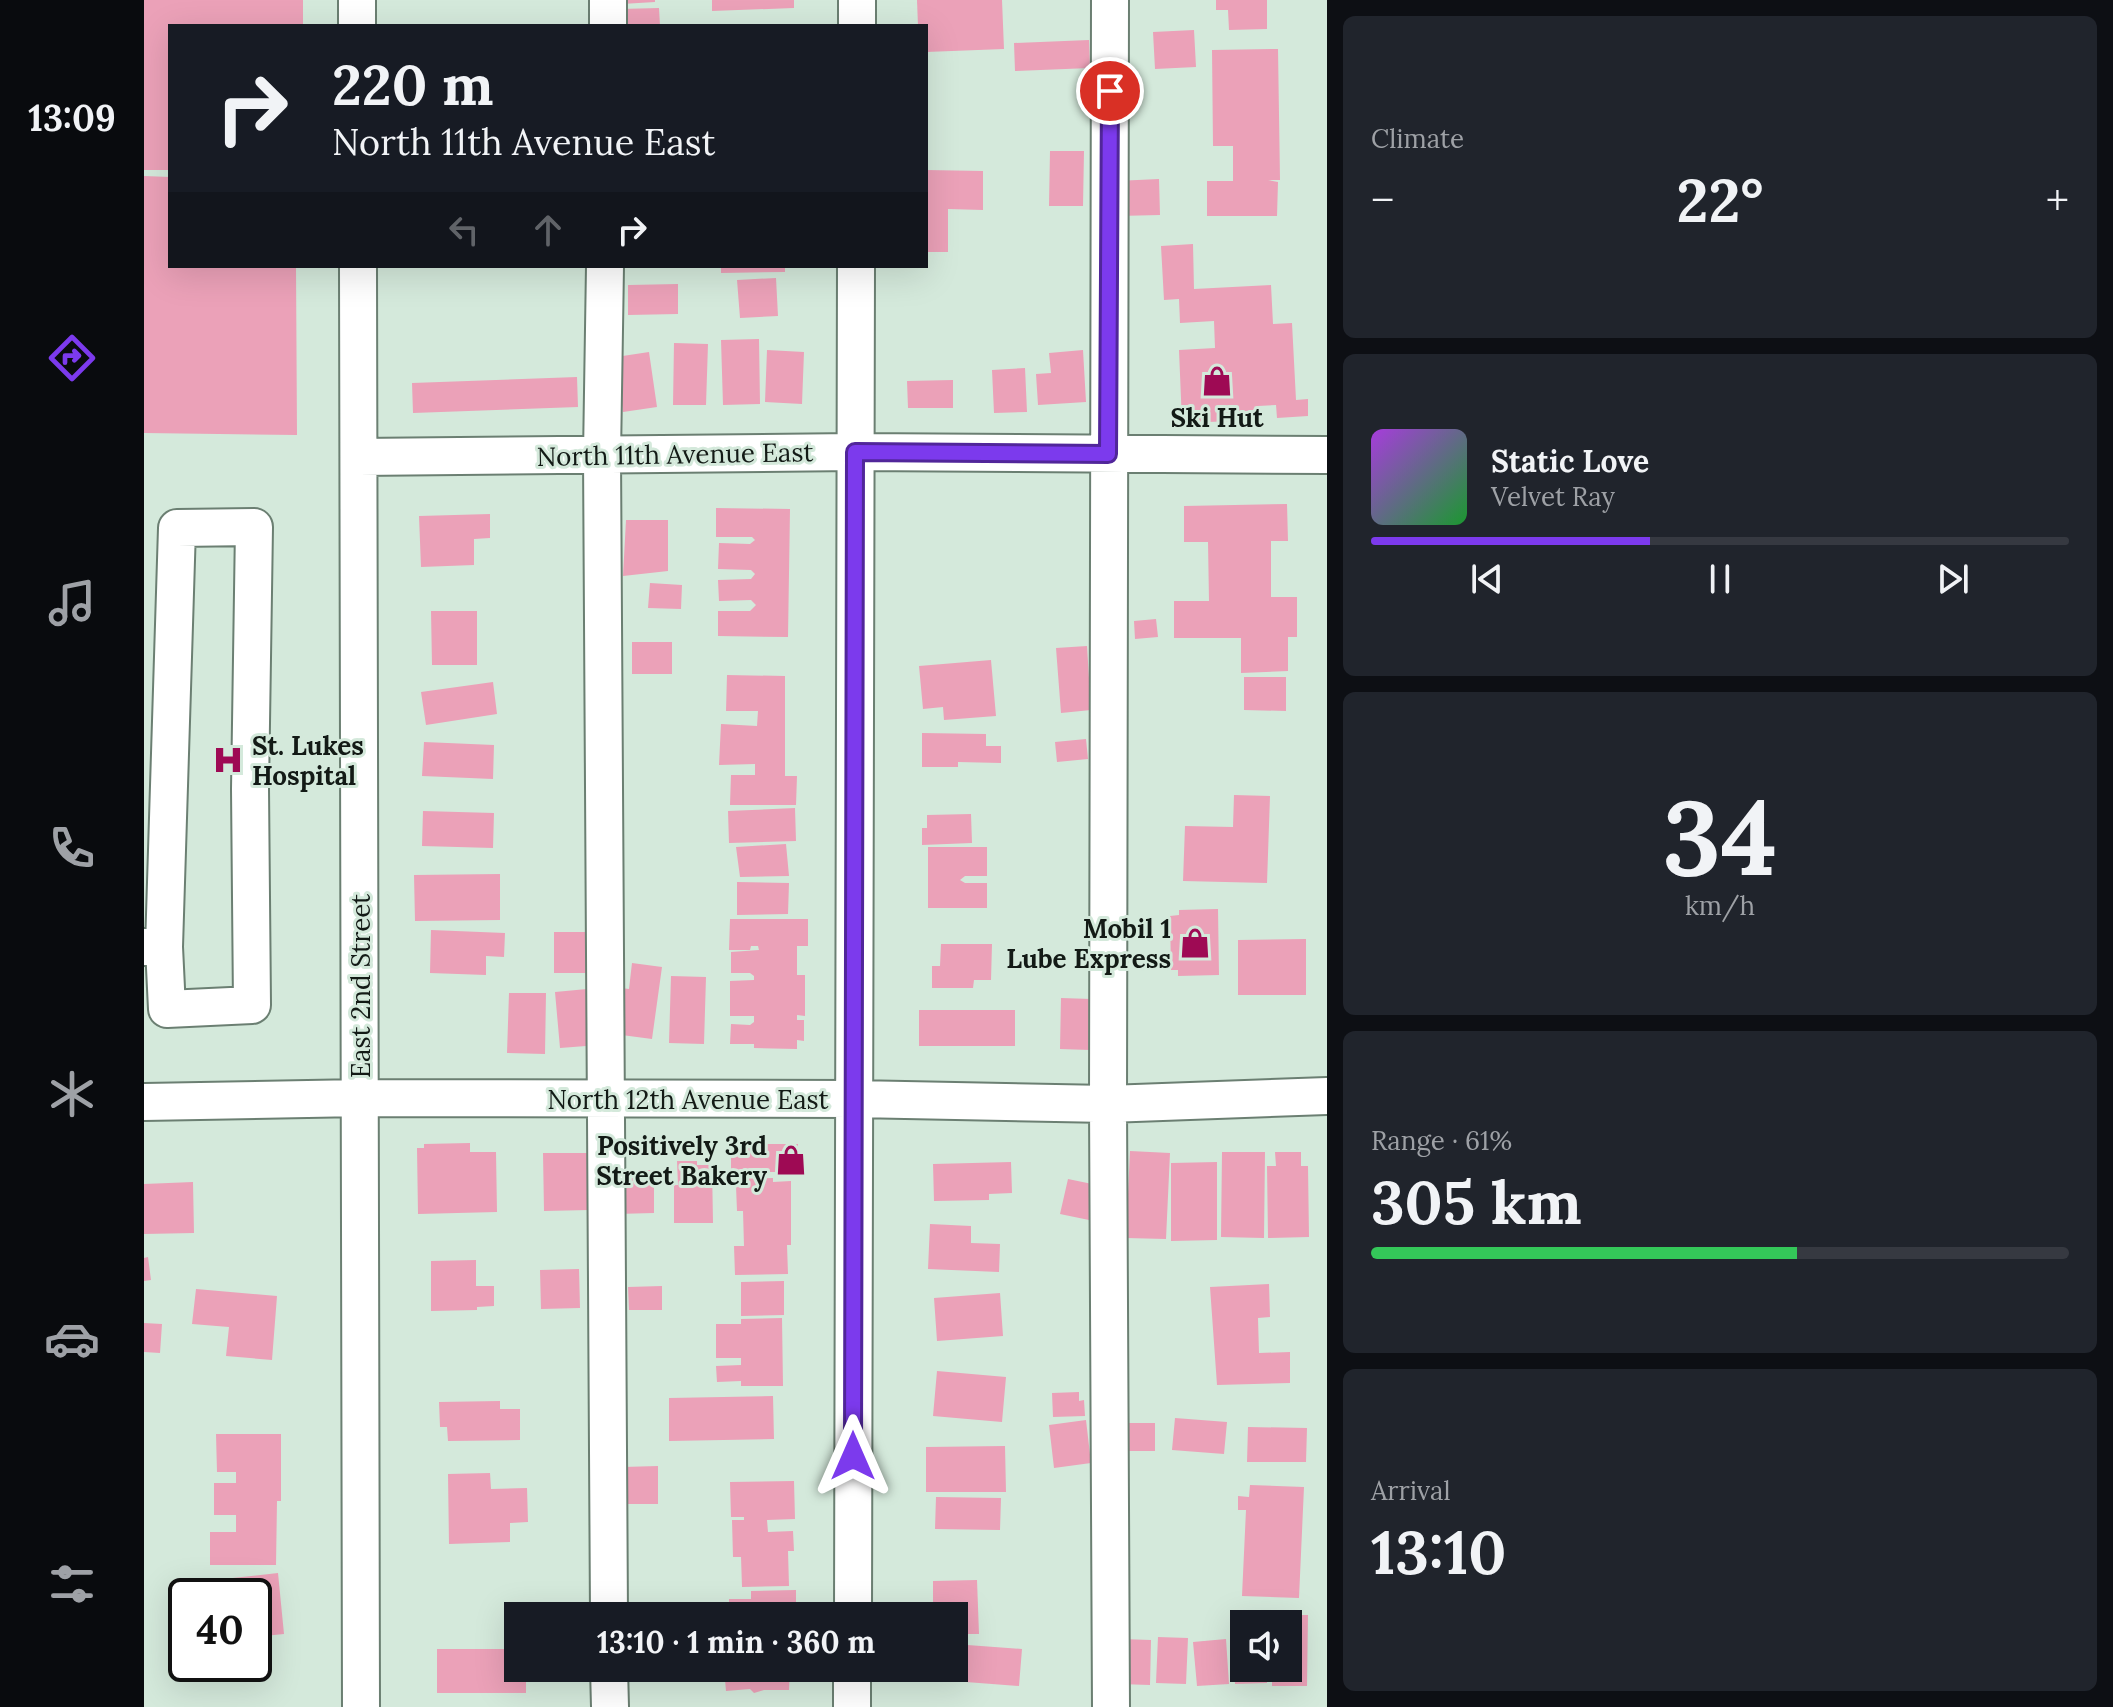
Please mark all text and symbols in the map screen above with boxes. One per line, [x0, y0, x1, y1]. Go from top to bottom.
text: 220 m [332, 49, 494, 120]
icon: right [200, 56, 304, 160]
pin [1076, 57, 1144, 125]
icon: arrive [1088, 69, 1132, 113]
text: 13:09 [28, 95, 116, 141]
text: North 11th Avenue East [332, 119, 715, 165]
text: Climate [1371, 122, 1464, 155]
text: 22° [1677, 162, 1763, 238]
text: − [1371, 172, 1394, 228]
text: + [2046, 172, 2069, 228]
icon: left [442, 208, 486, 252]
icon: ahead [526, 208, 570, 252]
icon: right [610, 208, 654, 252]
icon: directions [44, 330, 100, 386]
shop icon: Ski Hut [1200, 364, 1234, 398]
place label: Ski Hut [1170, 401, 1265, 434]
street label: North 11th Avenue East [536, 435, 814, 473]
text: Static Love [1491, 442, 1649, 480]
text: Velvet Ray [1491, 480, 1615, 513]
icon: previous [1465, 557, 1509, 601]
icon: pause [1698, 557, 1742, 601]
icon: next [1931, 557, 1975, 601]
icon: music [44, 575, 100, 631]
place label: St. Lukes Hospital [252, 729, 364, 792]
hospital icon: St. Lukes Hospital [211, 743, 245, 777]
text: 34 [1662, 770, 1778, 903]
icon: phone [44, 820, 100, 876]
text: km/h [1685, 889, 1755, 922]
street label: East 2nd Street [344, 894, 377, 1078]
place label: Mobil 1 Lube Express [1006, 912, 1171, 975]
shop icon: Mobil 1 Lube Express [1178, 926, 1212, 960]
icon: climate [44, 1066, 100, 1122]
street label: North 12th Avenue East [547, 1083, 829, 1116]
text: Range · 61% [1371, 1124, 1512, 1157]
place label: Positively 3rd Street Bakery [596, 1129, 768, 1192]
shop icon: Positively 3rd Street Bakery [774, 1143, 808, 1177]
text: 305 km [1371, 1164, 1582, 1240]
icon: car [44, 1311, 100, 1367]
position arrow [811, 1414, 895, 1498]
text: Arrival [1371, 1474, 1450, 1507]
text: 13:10 [1371, 1514, 1506, 1590]
icon: filters [44, 1556, 100, 1612]
speed limit sign: 40 [168, 1578, 272, 1682]
map controls [1230, 1610, 1302, 1682]
button: sound [1230, 1610, 1302, 1682]
text: 13:10 · 1 min · 360 m [597, 1623, 875, 1661]

